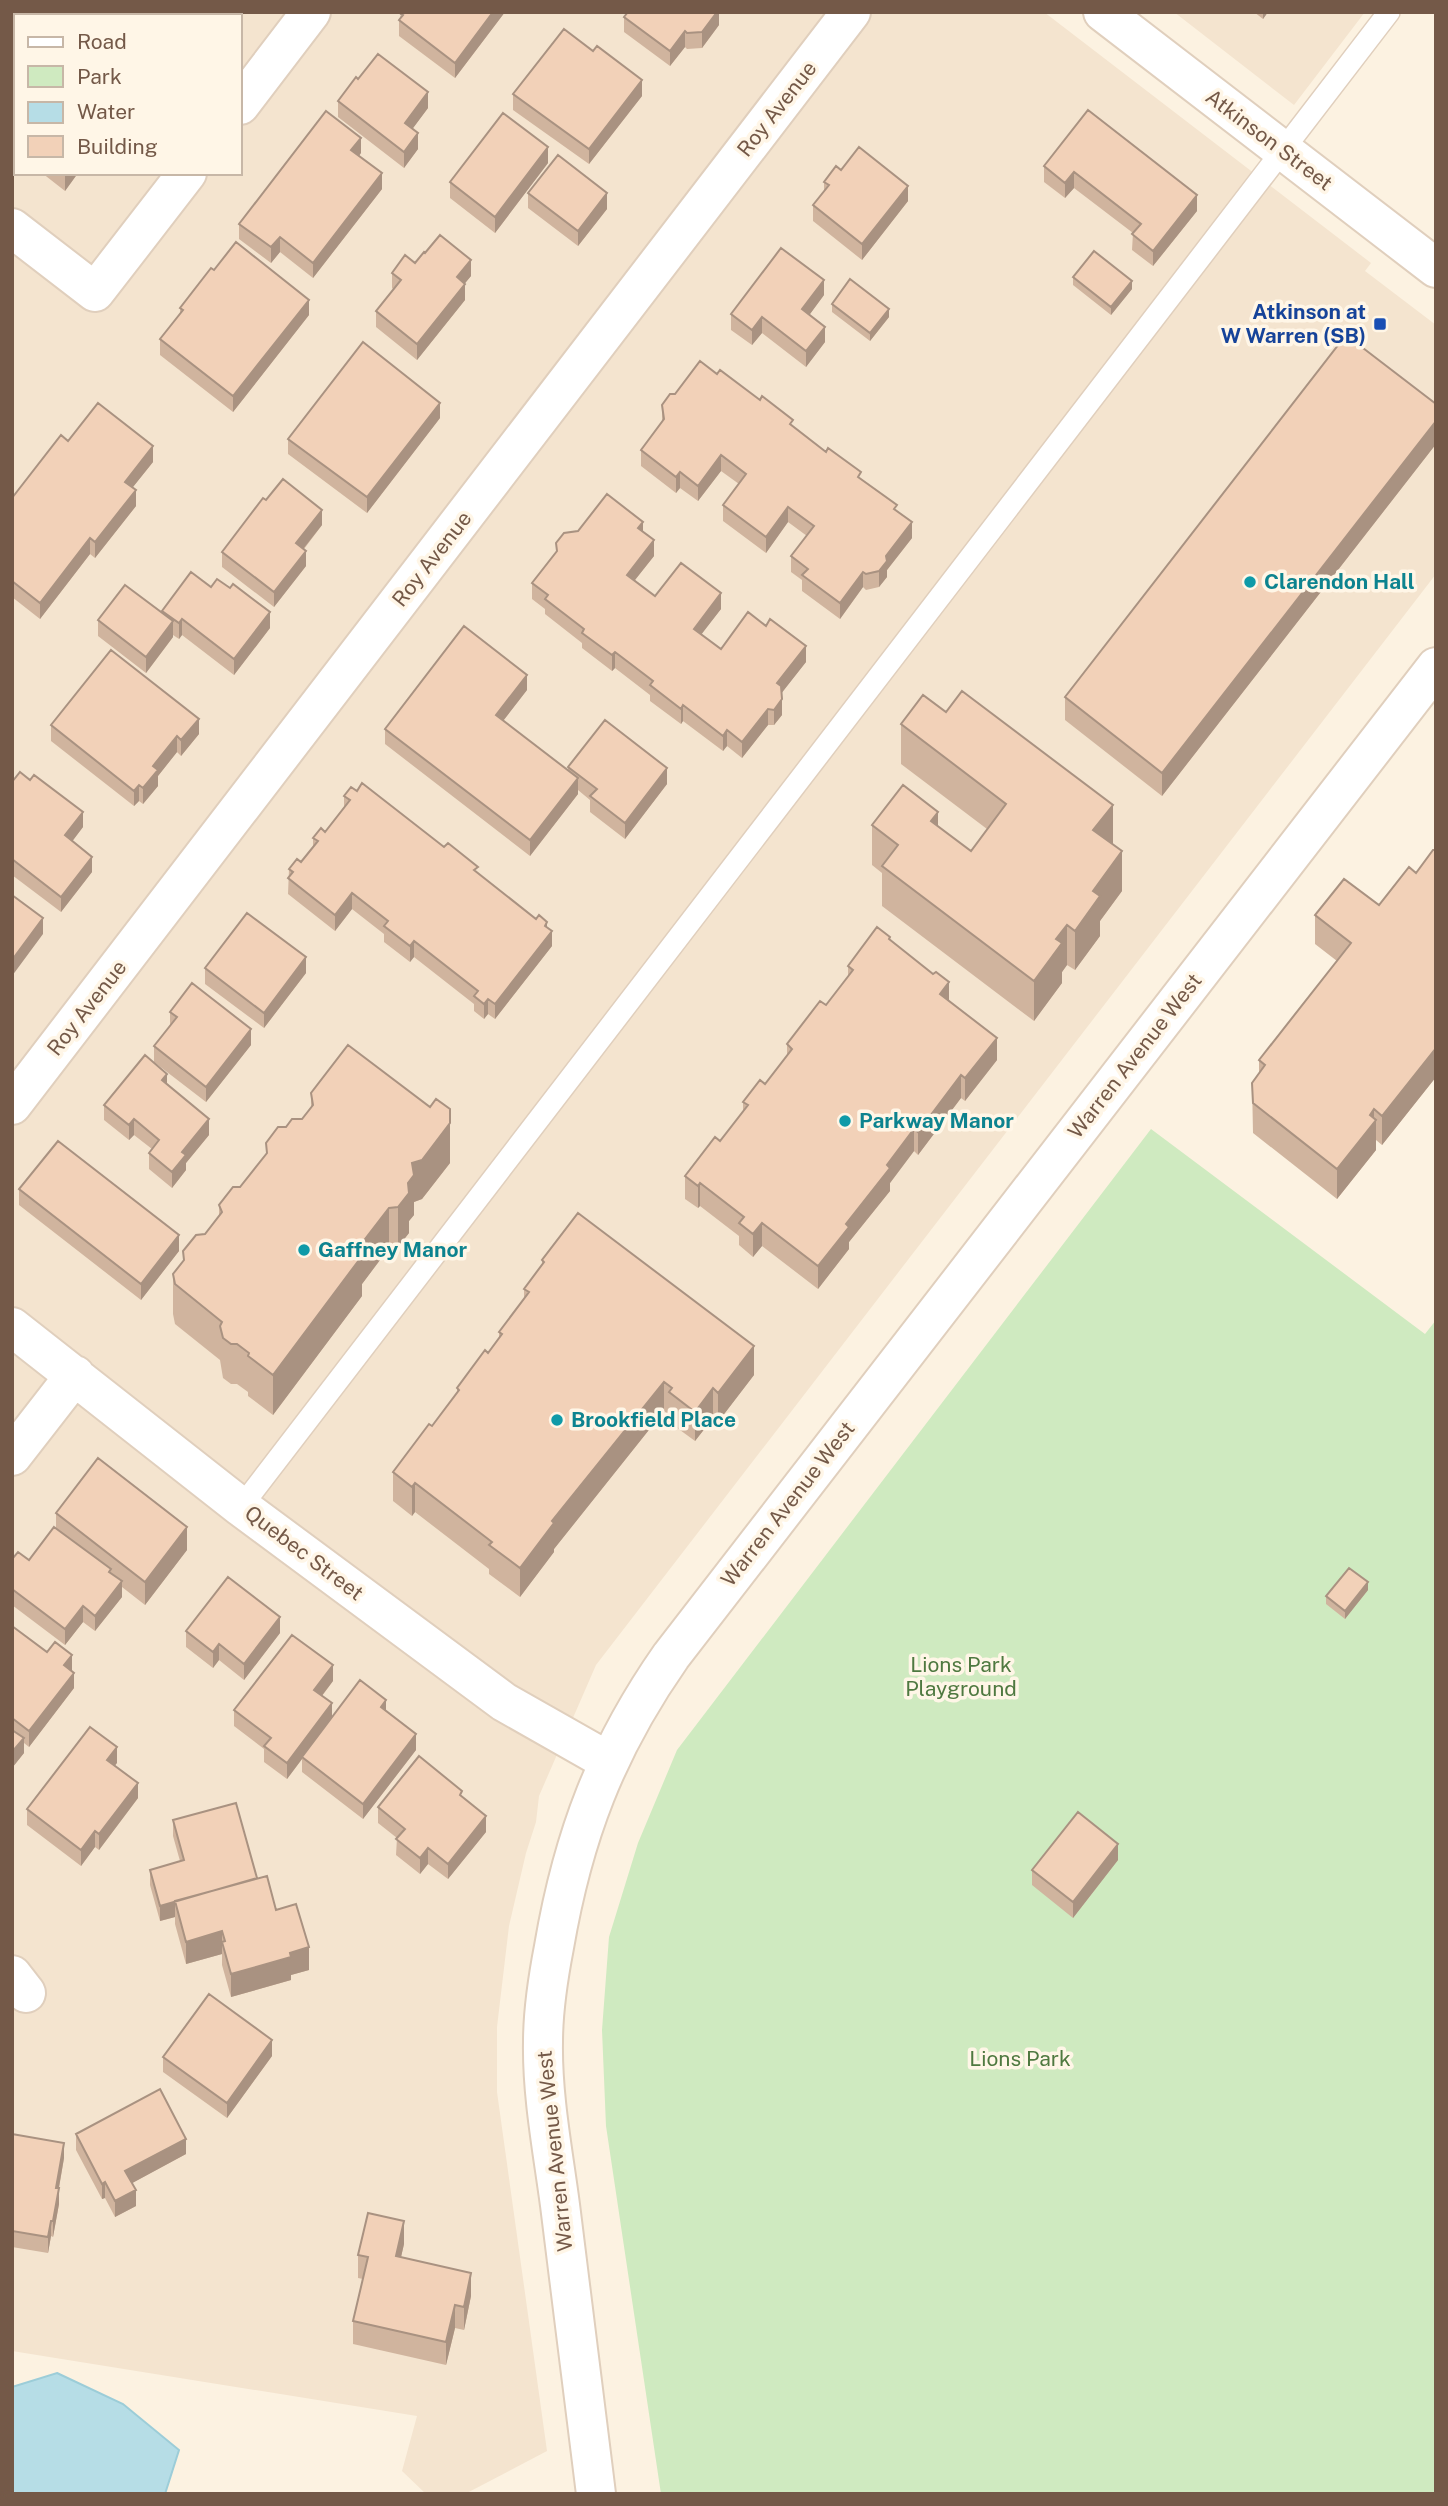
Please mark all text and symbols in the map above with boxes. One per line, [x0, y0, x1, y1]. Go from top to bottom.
legend [14, 14, 242, 175]
text: Road [77, 29, 127, 54]
street label: Roy Avenue [732, 56, 822, 161]
text: Park [77, 64, 122, 89]
street label: Atkinson Street [1201, 84, 1338, 195]
text: Water [77, 99, 135, 124]
text: Building [77, 134, 158, 159]
place label: Atkinson at W Warren (SB) [1221, 299, 1366, 348]
marker: Atkinson at W Warren (SB) [1372, 316, 1388, 332]
street label: Roy Avenue [387, 506, 477, 611]
place label: Clarendon Hall [1264, 569, 1415, 594]
marker: Clarendon Hall [1242, 574, 1258, 590]
street label: Roy Avenue [42, 955, 132, 1060]
street label: Warren Avenue West [1063, 968, 1207, 1143]
place label: Parkway Manor [859, 1108, 1014, 1133]
marker: Parkway Manor [837, 1113, 853, 1129]
place label: Gaffney Manor [318, 1237, 467, 1262]
marker: Gaffney Manor [296, 1242, 312, 1258]
place label: Brookfield Place [571, 1407, 736, 1432]
marker: Brookfield Place [549, 1412, 565, 1428]
street label: Warren Avenue West [716, 1416, 860, 1591]
street label: Quebec Street [240, 1500, 369, 1605]
park label: Lions Park Playground [905, 1652, 1017, 1701]
park label: Lions Park [969, 2046, 1071, 2071]
street label: Warren Avenue West [532, 2049, 577, 2253]

